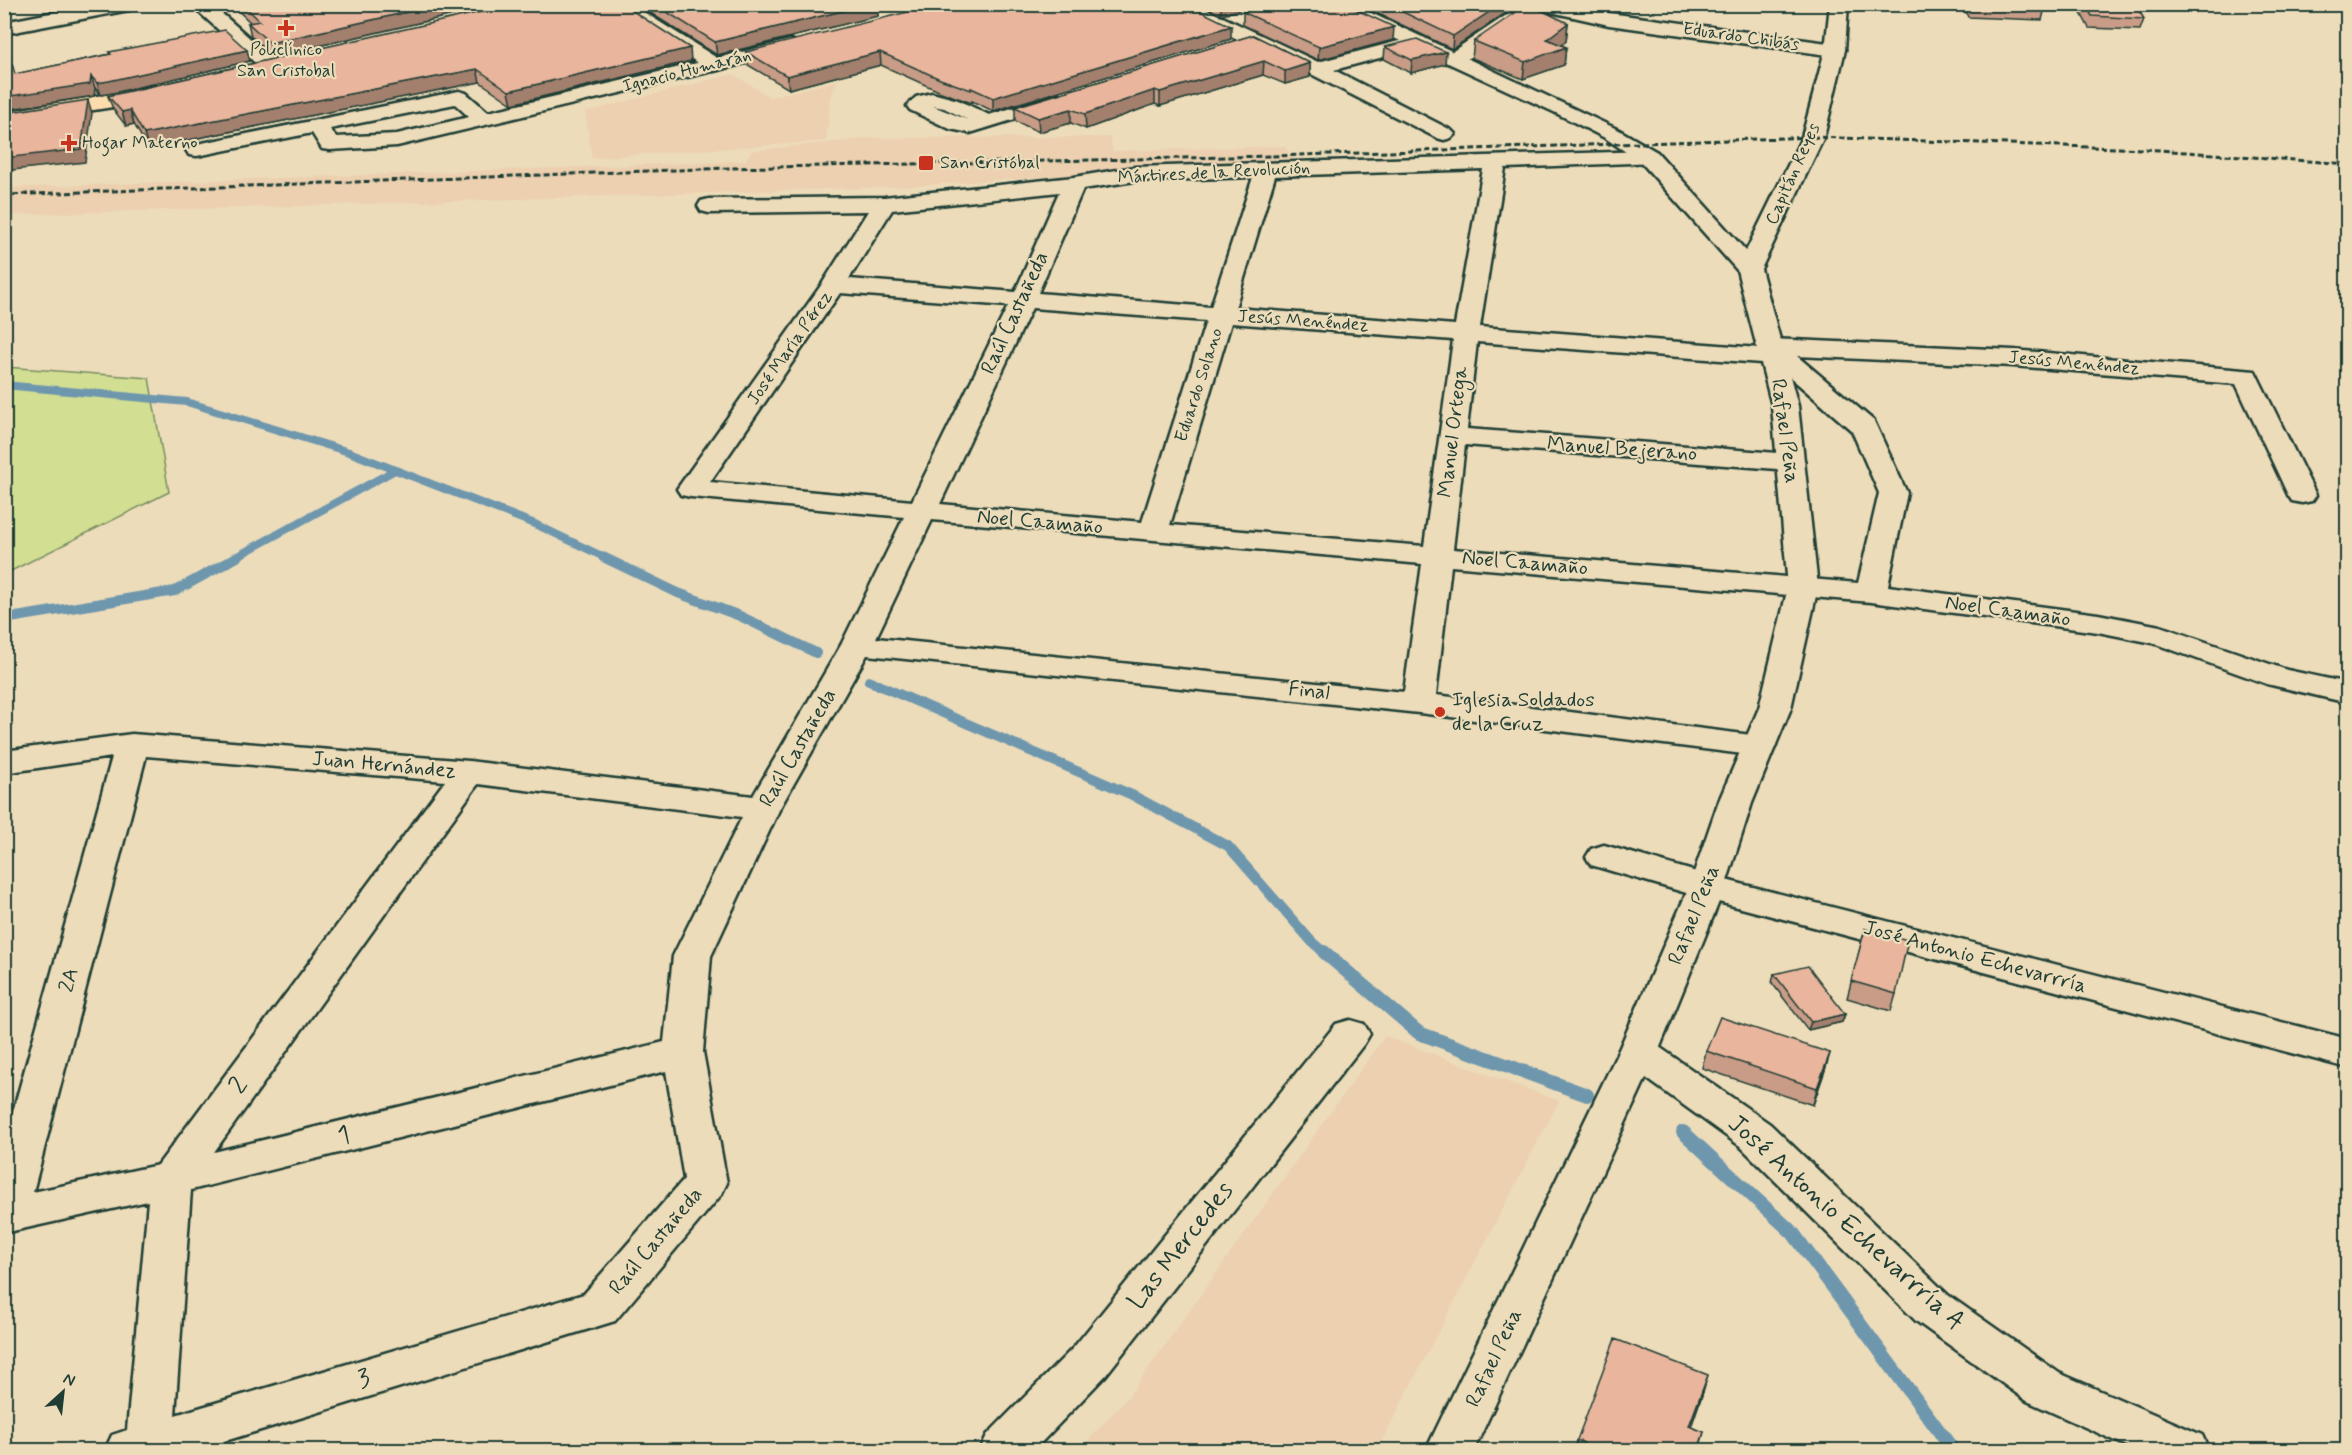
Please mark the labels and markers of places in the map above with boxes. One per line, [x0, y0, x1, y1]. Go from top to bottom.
marker: Policlínico San Cristobal [277, 19, 295, 37]
place label: Policlínico San Cristobal [237, 38, 335, 83]
place label: Hogar Materno [82, 131, 198, 157]
marker: Hogar Materno [60, 134, 78, 152]
place label: San Cristóbal [940, 151, 1040, 175]
marker: San Cristóbal [917, 154, 935, 172]
place label: Iglesia Soldados de la Cruz [1452, 686, 1595, 738]
marker: Iglesia Soldados de la Cruz [1433, 705, 1447, 719]

